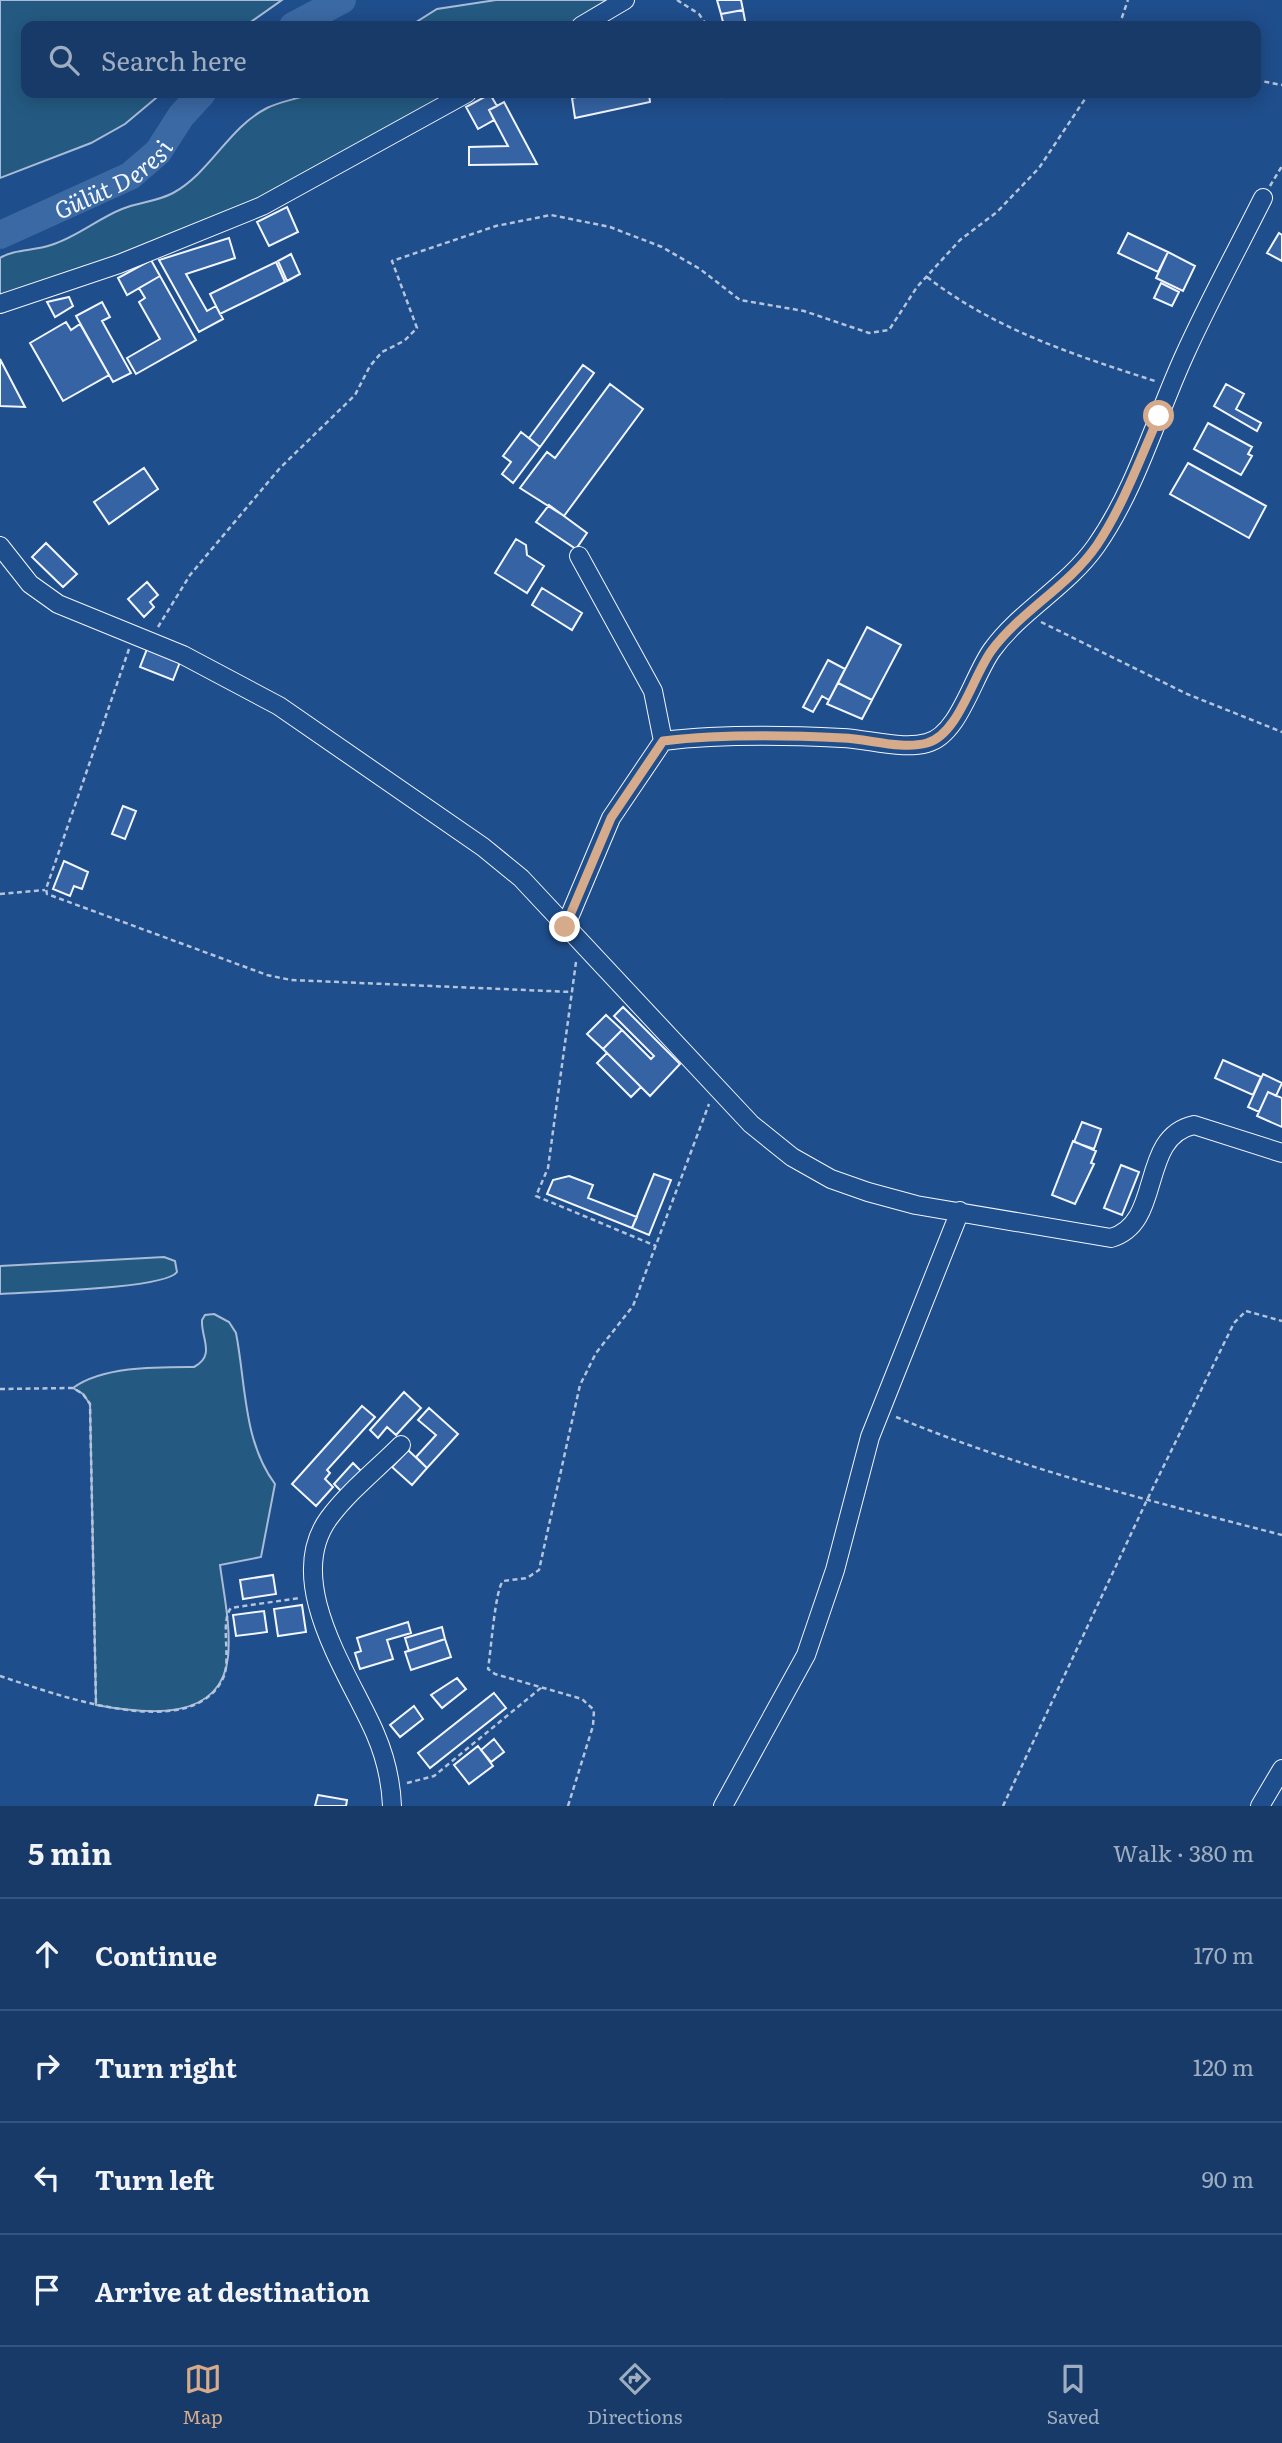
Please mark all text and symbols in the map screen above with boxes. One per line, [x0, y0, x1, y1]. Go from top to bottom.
search box [21, 21, 1261, 98]
text: Search here [101, 40, 247, 79]
icon: search [45, 41, 83, 79]
water label: Gülüt Deresi [47, 132, 179, 226]
route start [1143, 400, 1174, 431]
route end [549, 911, 580, 942]
text: 5 min [28, 1830, 112, 1874]
text: Walk · 380 m [1113, 1835, 1254, 1869]
icon: ahead [28, 1935, 66, 1973]
text: Continue [95, 1935, 217, 1974]
text: 170 m [1193, 1937, 1254, 1971]
icon: right [28, 2047, 66, 2085]
text: Turn right [95, 2047, 237, 2086]
text: 120 m [1193, 2049, 1254, 2083]
icon: left [28, 2159, 66, 2197]
text: Turn left [95, 2159, 214, 2198]
text: 90 m [1202, 2161, 1254, 2195]
icon: arrive [28, 2271, 66, 2309]
text: Arrive at destination [95, 2271, 370, 2310]
tab: Map [182, 2360, 223, 2430]
tab: Directions [587, 2360, 682, 2430]
tab: Saved [1047, 2360, 1100, 2430]

